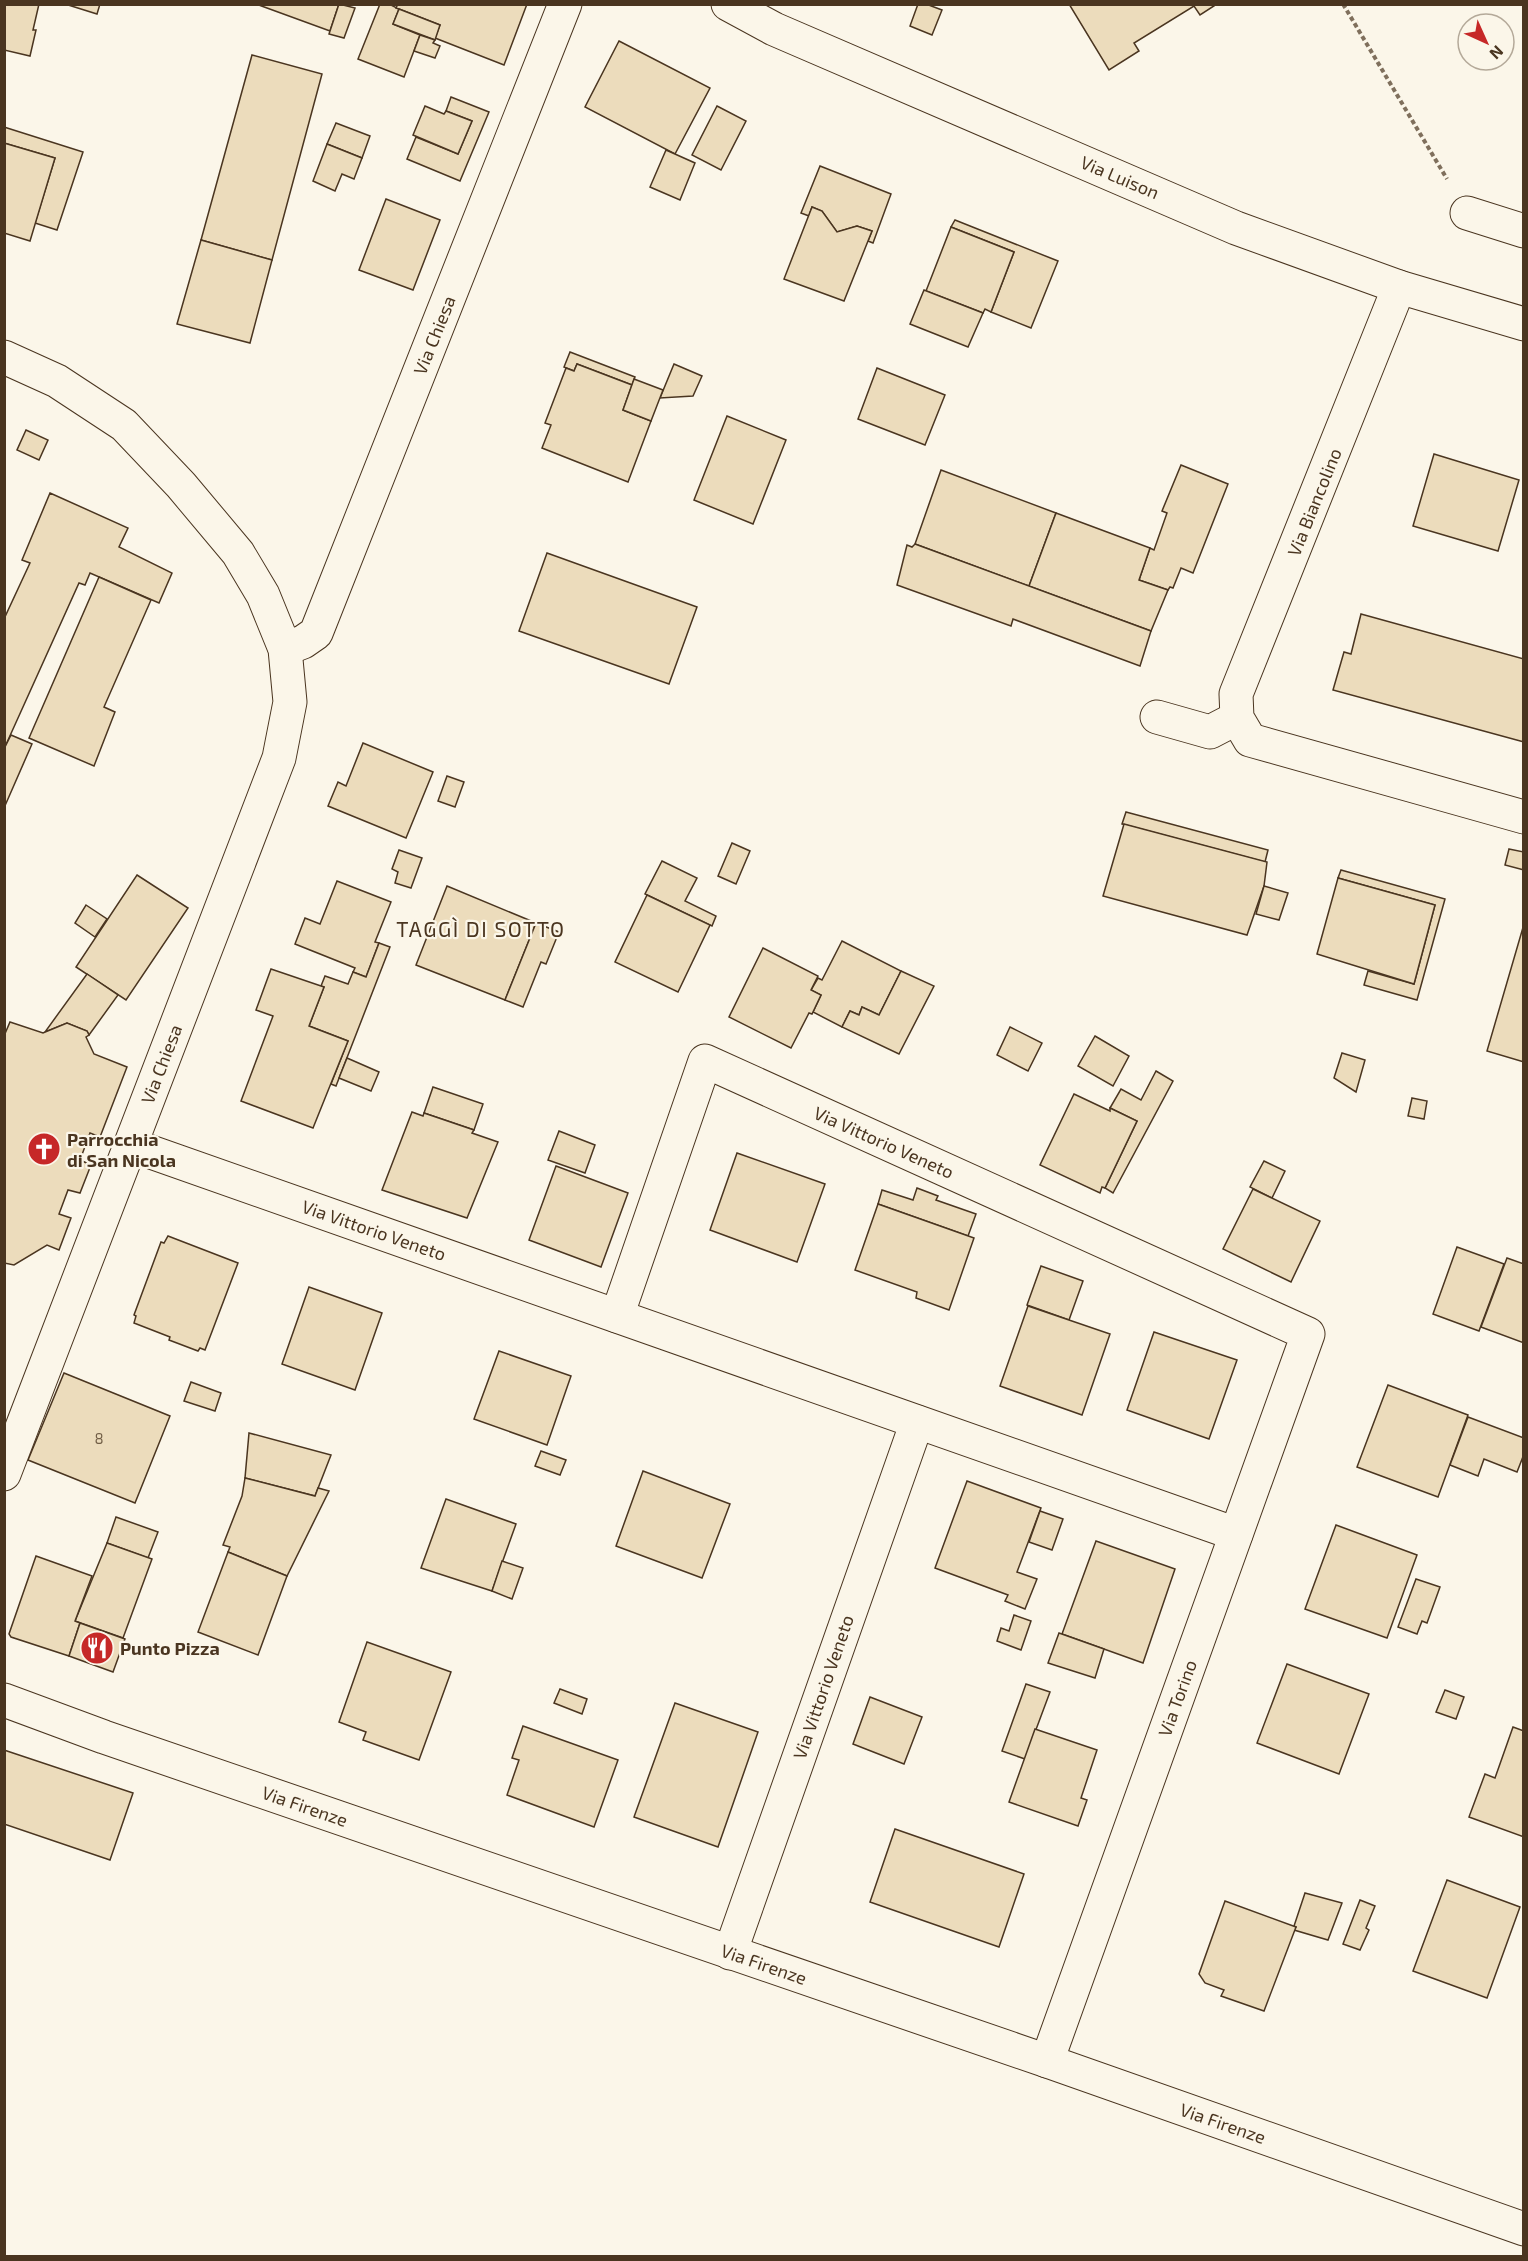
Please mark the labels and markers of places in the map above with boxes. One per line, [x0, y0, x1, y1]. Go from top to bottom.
place label: Parrocchia di San Nicola [67, 1128, 176, 1171]
church icon: Parrocchia di San Nicola [26, 1131, 62, 1167]
restaurant icon: Punto Pizza [79, 1630, 115, 1666]
place label: Punto Pizza [120, 1637, 220, 1659]

